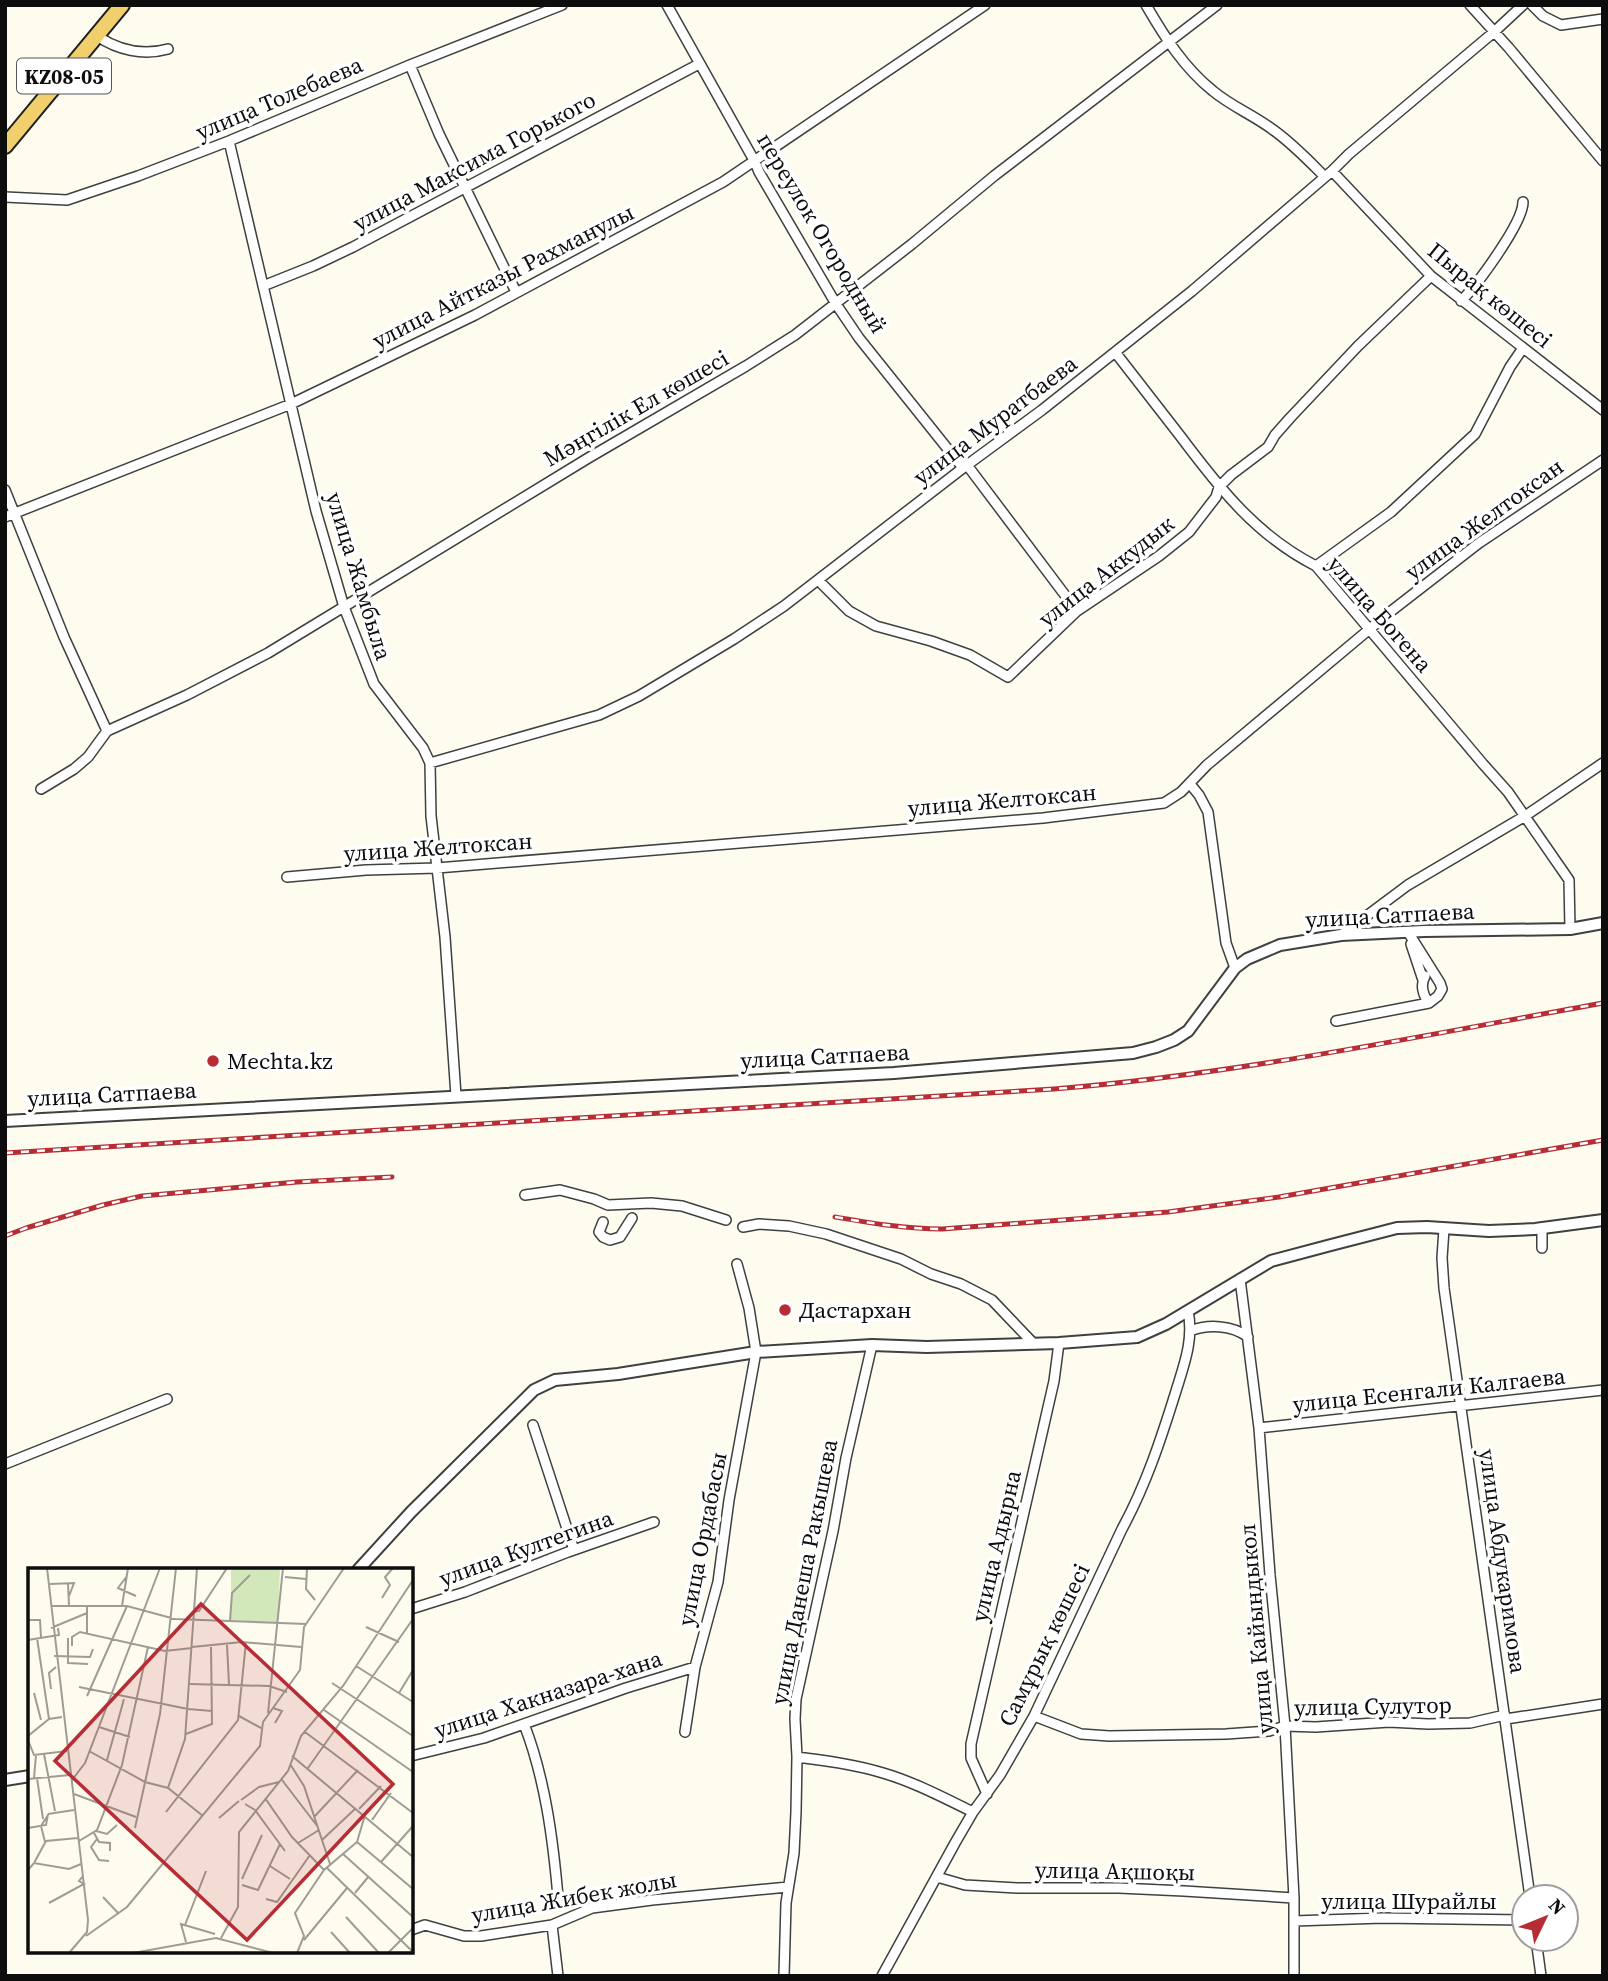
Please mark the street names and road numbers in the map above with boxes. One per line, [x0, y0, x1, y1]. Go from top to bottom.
street label: улица Толебаева [191, 48, 368, 148]
road number: KZ08-05 [17, 58, 111, 94]
street label: улица Максима Горького [347, 83, 601, 239]
street label: переулок Огородный [749, 127, 895, 339]
street label: улица Айтказы Рахманулы [367, 196, 639, 356]
street label: Пырақ көшесі [1421, 235, 1559, 355]
street label: Мәңгілік Ел көшесі [538, 342, 735, 474]
street label: улица Муратбаева [906, 347, 1084, 492]
street label: улица Желтоксан [1398, 450, 1570, 588]
street label: улица Жамбыла [318, 488, 400, 664]
street label: улица Аккудык [1031, 508, 1181, 634]
street label: улица Богена [1320, 549, 1440, 680]
street label: улица Желтоксан [906, 776, 1098, 824]
street label: улица Желтоксан [342, 824, 534, 870]
street label: улица Сатпаева [1305, 895, 1476, 935]
street label: улица Сатпаева [740, 1036, 911, 1076]
street label: улица Сатпаева [27, 1074, 198, 1114]
street label: улица Есенгали Калгаева [1291, 1360, 1567, 1420]
street label: улица Данеша Ракышева [763, 1436, 846, 1707]
street label: улица Абдукаримова [1471, 1447, 1535, 1676]
street label: улица Ордабасы [669, 1449, 735, 1629]
street label: улица Адырна [963, 1467, 1029, 1625]
street label: улица Култегина [435, 1502, 618, 1594]
street label: улица Кайындыкол [1231, 1522, 1281, 1736]
street label: Самұрық көшесі [991, 1558, 1097, 1732]
street label: улица Хакназара-хана [430, 1642, 666, 1746]
street label: улица Сулутор [1294, 1689, 1452, 1723]
street label: улица Ақшоқы [1035, 1854, 1195, 1888]
street label: улица Жибек жолы [469, 1863, 679, 1931]
street label: улица Шурайлы [1321, 1885, 1497, 1917]

